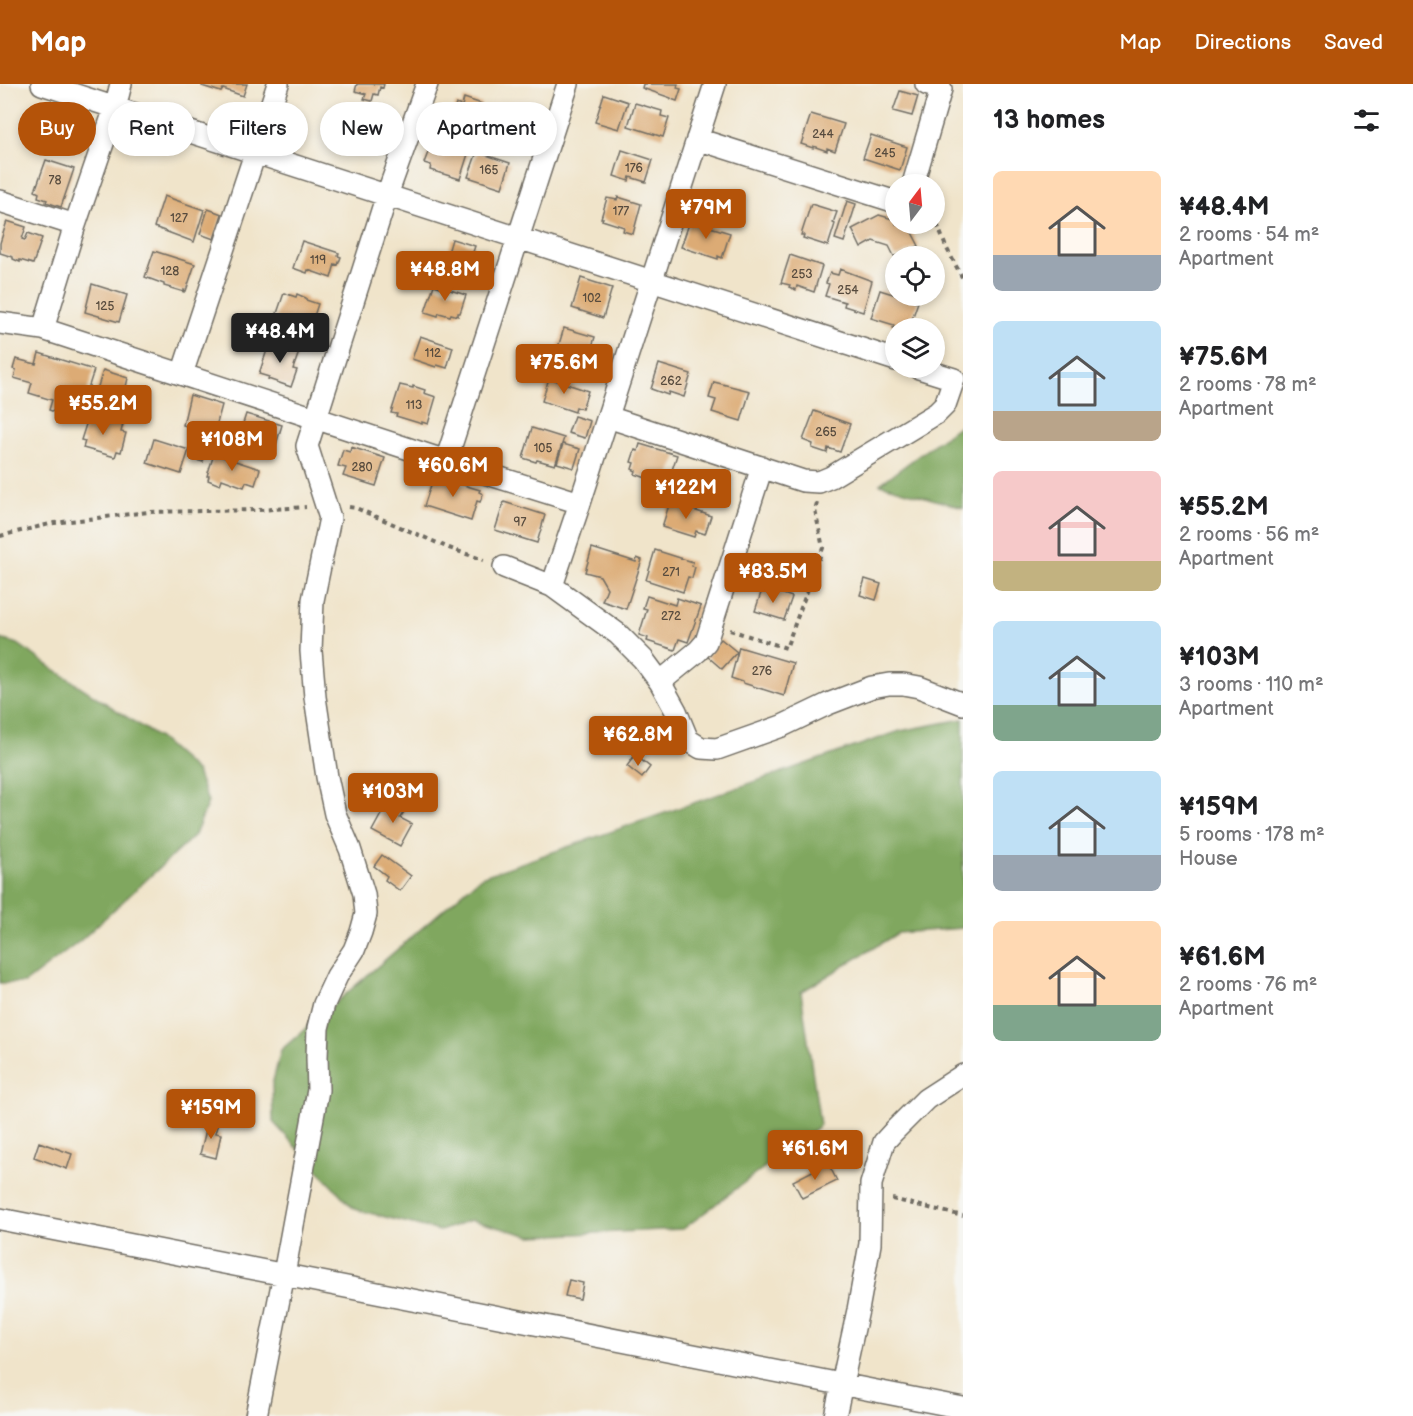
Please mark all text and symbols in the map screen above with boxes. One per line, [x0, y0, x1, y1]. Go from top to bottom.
text: Map [30, 26, 86, 59]
text: Map [1119, 30, 1162, 55]
text: Directions [1195, 30, 1291, 55]
text: Saved [1324, 30, 1383, 55]
chip: Buy [18, 102, 96, 156]
chip: Rent [108, 102, 195, 156]
chip: Filters [207, 102, 308, 156]
chip: New [320, 102, 404, 156]
chip: Apartment [416, 102, 557, 156]
icon: filters [1350, 104, 1383, 137]
text: 13 homes [993, 105, 1105, 136]
house number: 244 [812, 127, 834, 142]
house number: 245 [874, 146, 896, 161]
house number: 176 [625, 161, 643, 176]
house number: 165 [480, 163, 499, 178]
house number: 78 [49, 173, 61, 188]
north arrow [885, 174, 945, 234]
map controls [885, 174, 945, 378]
pin: ¥79M [670, 189, 742, 240]
text: ¥48.4M [1179, 192, 1269, 223]
icon: home [1041, 195, 1113, 267]
text: ¥79M [680, 196, 732, 220]
house number: 177 [613, 204, 629, 219]
house number: 127 [170, 211, 188, 226]
text: 2 rooms · 54 m² [1179, 223, 1319, 247]
button: locate [885, 246, 945, 306]
text: Apartment [1179, 247, 1274, 271]
pin: ¥48.8M [396, 251, 494, 302]
house number: 119 [310, 253, 326, 268]
text: ¥48.8M [410, 258, 480, 282]
house number: 128 [161, 264, 179, 279]
house number: 253 [791, 267, 813, 282]
house number: 254 [837, 283, 859, 298]
house number: 102 [583, 291, 601, 306]
house number: 125 [96, 299, 114, 314]
pin: ¥48.4M [231, 313, 329, 364]
button: layers [885, 318, 945, 378]
text: ¥48.4M [245, 320, 315, 344]
text: ¥75.6M [1179, 342, 1268, 373]
pin: ¥75.6M [515, 344, 613, 395]
icon: home [1041, 345, 1113, 417]
house number: 112 [425, 346, 441, 361]
text: ¥75.6M [530, 351, 598, 375]
text: 2 rooms · 78 m² [1179, 373, 1317, 397]
house number: 262 [660, 374, 682, 389]
pin: ¥55.2M [54, 385, 152, 436]
text: ¥55.2M [69, 392, 138, 416]
text: Apartment [1179, 397, 1274, 421]
house number: 113 [406, 398, 422, 413]
pin: ¥108M [190, 421, 274, 472]
house number: 265 [815, 425, 837, 440]
text: ¥108M [201, 428, 263, 452]
house number: 105 [534, 441, 552, 456]
pin: ¥60.6M [404, 447, 502, 498]
text: ¥60.6M [418, 454, 488, 478]
house number: 280 [351, 460, 373, 475]
pin: ¥122M [644, 469, 728, 520]
text: ¥122M [655, 476, 717, 500]
text: ¥55.2M [1179, 492, 1269, 523]
icon: home [1041, 495, 1113, 567]
house number: 97 [514, 515, 527, 530]
text: 2 rooms · 56 m² [1179, 523, 1319, 547]
text: Apartment [1179, 547, 1274, 571]
pin: ¥83.5M [724, 553, 822, 604]
text: ¥83.5M [738, 560, 808, 584]
house number: 271 [662, 565, 680, 580]
house number: 272 [661, 609, 681, 624]
text: ¥103M [1179, 642, 1260, 673]
icon: home [1041, 645, 1113, 717]
house number: 276 [752, 664, 772, 679]
text: 3 rooms · 110 m² [1179, 673, 1324, 697]
text: Apartment [1179, 697, 1274, 721]
pin: ¥62.8M [589, 716, 687, 767]
text: ¥62.8M [603, 723, 673, 747]
pin: ¥103M [351, 773, 435, 824]
text: ¥103M [362, 780, 424, 804]
text: ¥159M [1179, 792, 1259, 823]
icon: home [1041, 795, 1113, 867]
text: 5 rooms · 178 m² [1179, 823, 1325, 847]
text: House [1179, 847, 1238, 871]
text: ¥61.6M [1179, 942, 1266, 973]
icon: home [1041, 945, 1113, 1017]
text: 2 rooms · 76 m² [1179, 973, 1317, 997]
text: Apartment [1179, 997, 1274, 1021]
pin: ¥159M [169, 1089, 253, 1140]
text: ¥159M [180, 1096, 242, 1120]
pin: ¥61.6M [766, 1130, 864, 1181]
text: ¥61.6M [782, 1137, 848, 1161]

